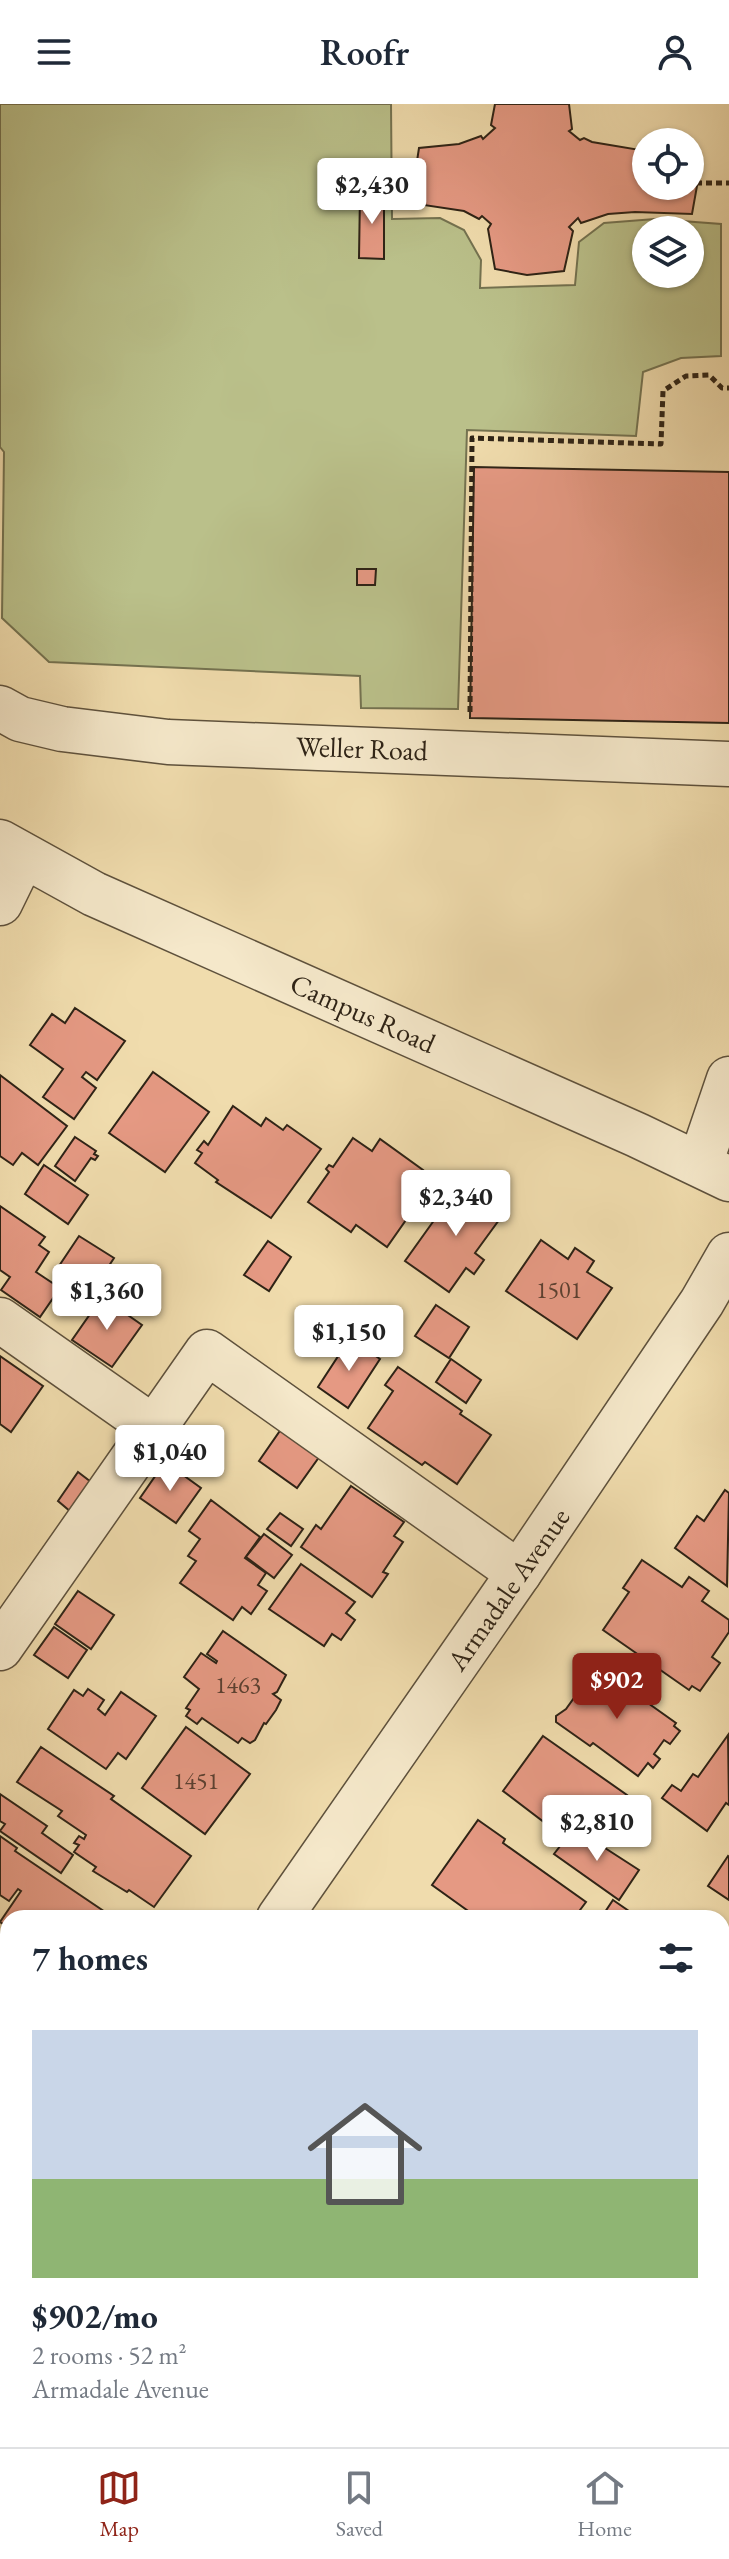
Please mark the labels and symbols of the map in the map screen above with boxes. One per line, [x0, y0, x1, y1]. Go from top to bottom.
pin: $2,430 [307, 158, 437, 226]
street label: Weller Road [296, 728, 429, 768]
street label: Campus Road [285, 965, 442, 1061]
pin: $2,340 [391, 1170, 521, 1238]
pin: $1,360 [42, 1264, 172, 1332]
house number: 1501 [536, 1274, 582, 1305]
pin: $1,150 [284, 1305, 414, 1373]
pin: $1,040 [105, 1425, 235, 1493]
street label: Armadale Avenue [438, 1501, 577, 1678]
pin: $902 [570, 1653, 664, 1721]
house number: 1463 [215, 1669, 261, 1700]
house number: 1451 [173, 1765, 219, 1796]
pin: $2,810 [532, 1795, 662, 1863]

